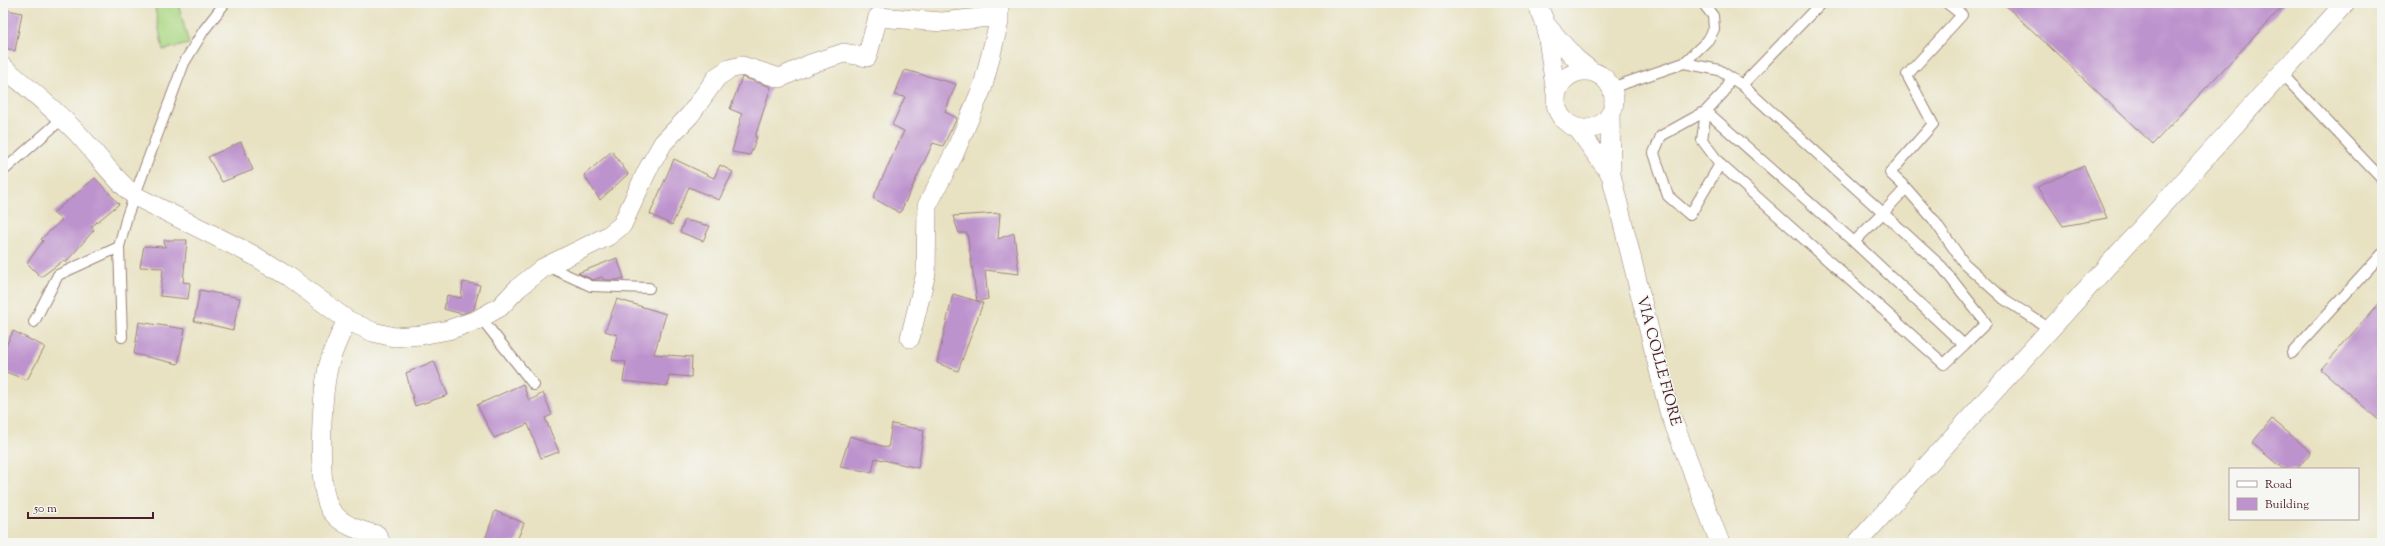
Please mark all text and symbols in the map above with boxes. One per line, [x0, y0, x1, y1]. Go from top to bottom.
street label: VIA COLLE FIORE [1631, 294, 1685, 428]
legend [2229, 468, 2359, 520]
text: Road [2265, 476, 2292, 494]
scale bar [28, 494, 153, 520]
text: Building [2265, 496, 2309, 514]
text: 50 m [33, 500, 57, 518]

